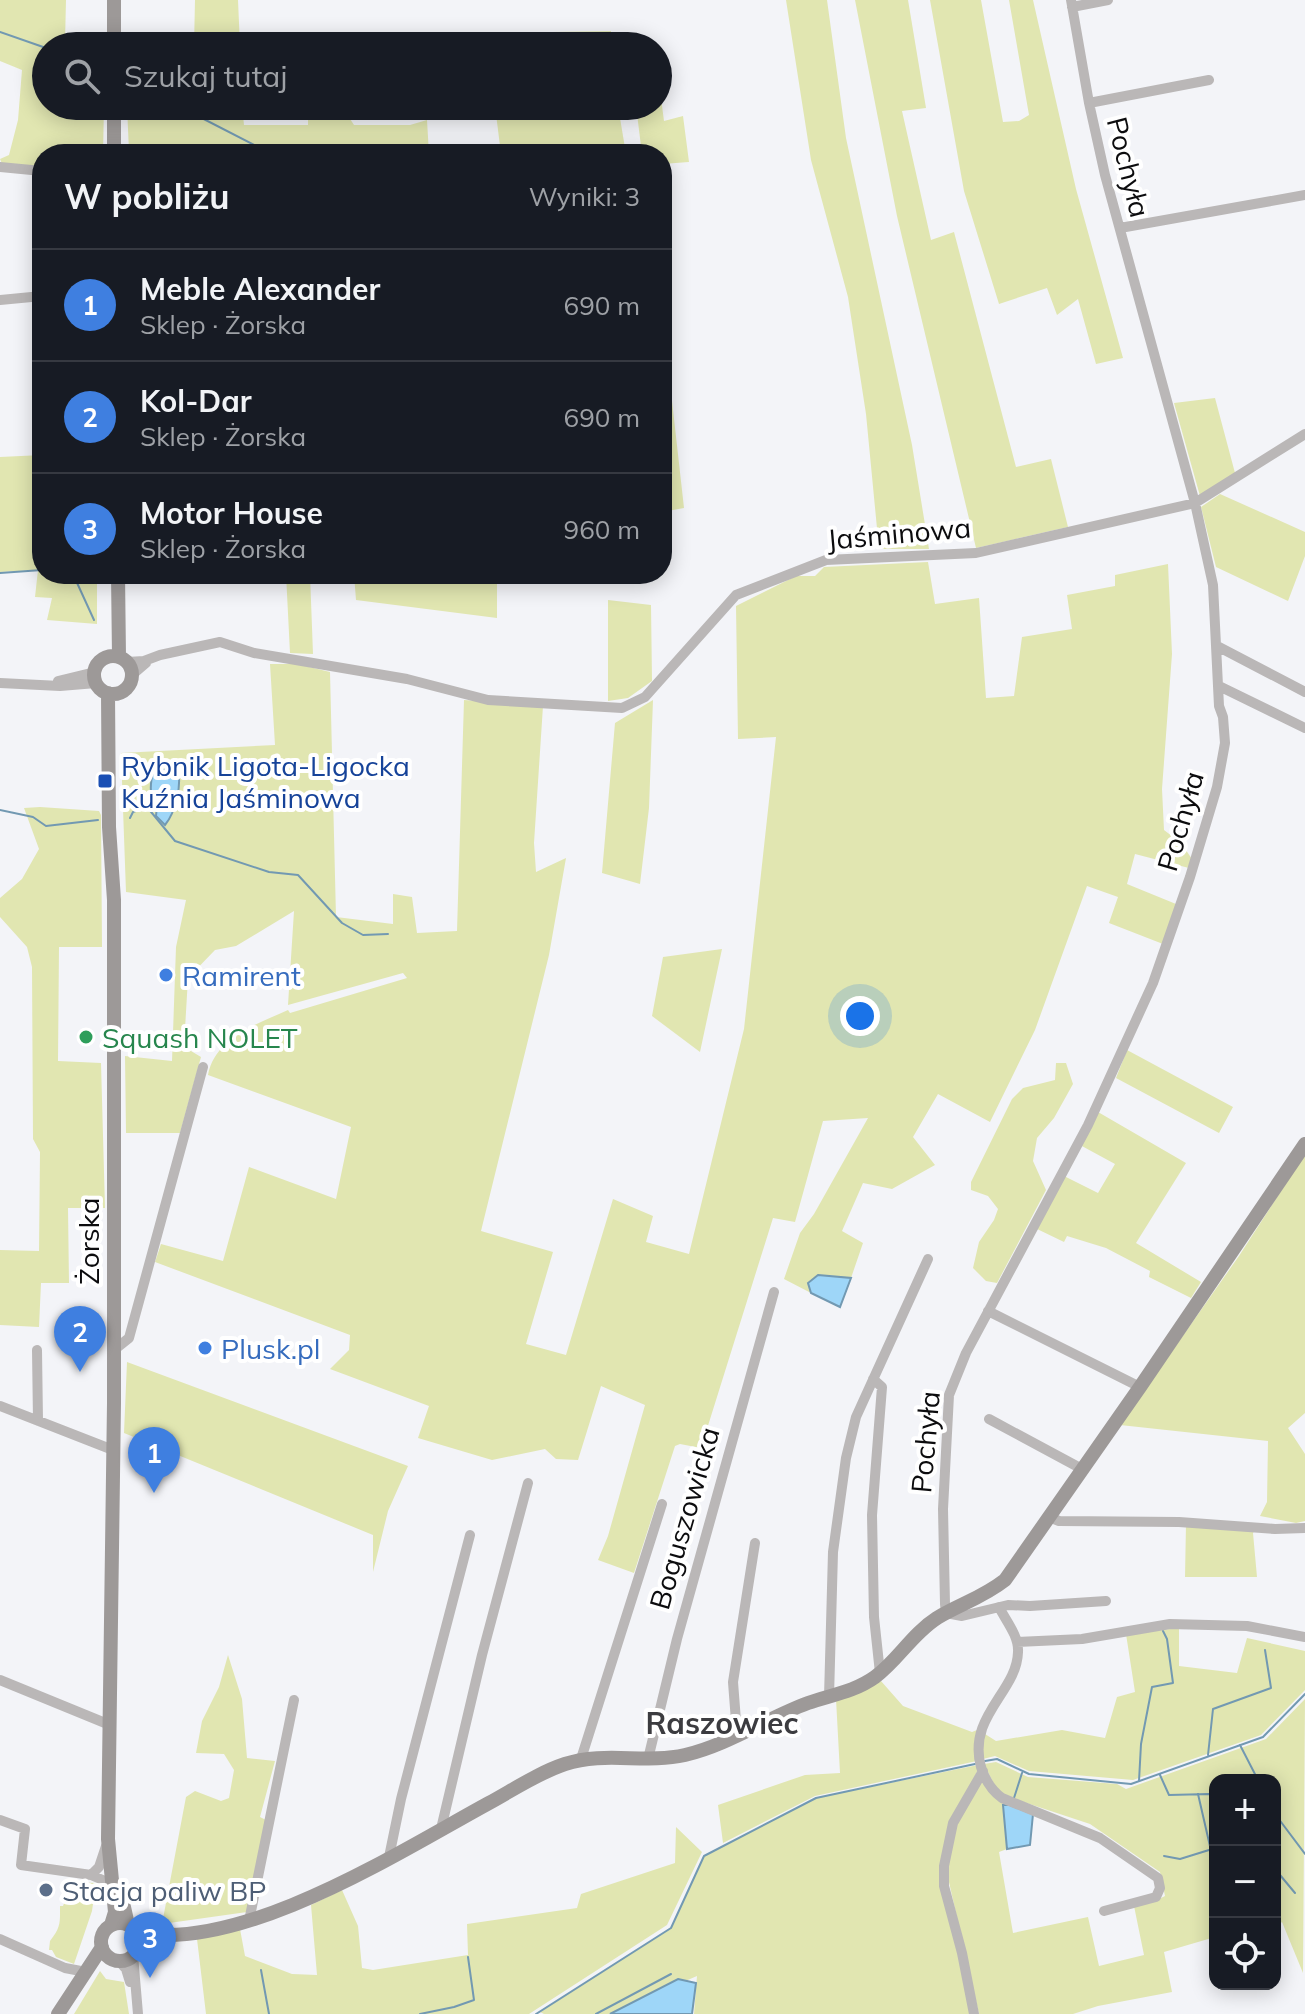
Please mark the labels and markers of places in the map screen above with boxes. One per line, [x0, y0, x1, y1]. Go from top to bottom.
place label: Rybnik Ligota-Ligocka Kuźnia Jaśminowa [121, 748, 410, 815]
marker: Rybnik Ligota-Ligocka Kuźnia Jaśminowa [96, 772, 114, 790]
place label: Ramirent [182, 958, 301, 993]
marker: Ramirent [157, 966, 175, 984]
place label: Squash NOLET [102, 1020, 298, 1055]
marker: Squash NOLET [77, 1028, 95, 1046]
pin: 2 [54, 1306, 106, 1372]
place label: Plusk.pl [221, 1331, 321, 1366]
marker: Plusk.pl [196, 1339, 214, 1357]
pin: 1 [128, 1427, 180, 1493]
place label: Stacja paliw BP [62, 1873, 266, 1908]
marker: Stacja paliw BP [37, 1881, 55, 1899]
pin: 3 [124, 1912, 176, 1978]

